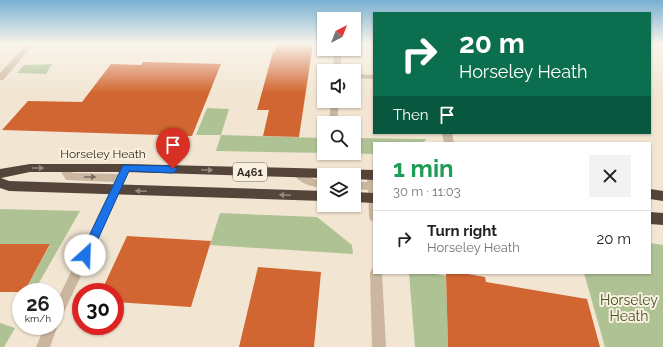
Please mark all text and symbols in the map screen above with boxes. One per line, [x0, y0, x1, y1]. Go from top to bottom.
north arrow [317, 12, 361, 56]
map controls [317, 12, 361, 212]
text: 20 m [459, 27, 525, 60]
icon: right [393, 28, 445, 80]
text: Horseley Heath [459, 61, 587, 82]
button: sound [317, 64, 361, 108]
icon: arrive [436, 104, 458, 126]
text: Then [393, 106, 428, 124]
button: search [317, 116, 361, 160]
pin [156, 128, 190, 169]
icon: arrive [162, 134, 184, 156]
street label: Horseley Heath [60, 147, 146, 161]
text: 1 min [393, 154, 454, 183]
button: close [589, 155, 631, 197]
road number: A461 [233, 163, 267, 181]
one-way arrow [32, 165, 45, 171]
one-way arrow [201, 167, 213, 174]
button: layers [317, 168, 361, 212]
one-way arrow [84, 174, 97, 180]
text: 30 m · 11:03 [393, 184, 461, 199]
one-way arrow [135, 188, 147, 195]
one-way arrow [278, 192, 291, 198]
text: Turn right [427, 222, 497, 240]
icon: right [393, 228, 415, 250]
text: 20 m [596, 230, 631, 248]
position arrow [64, 234, 106, 276]
text: Horseley Heath [427, 240, 520, 255]
speed limit sign: 30 [72, 283, 124, 335]
text: 26 [26, 292, 50, 316]
park label: Horseley Heath [600, 292, 658, 324]
text: km/h [25, 313, 51, 324]

